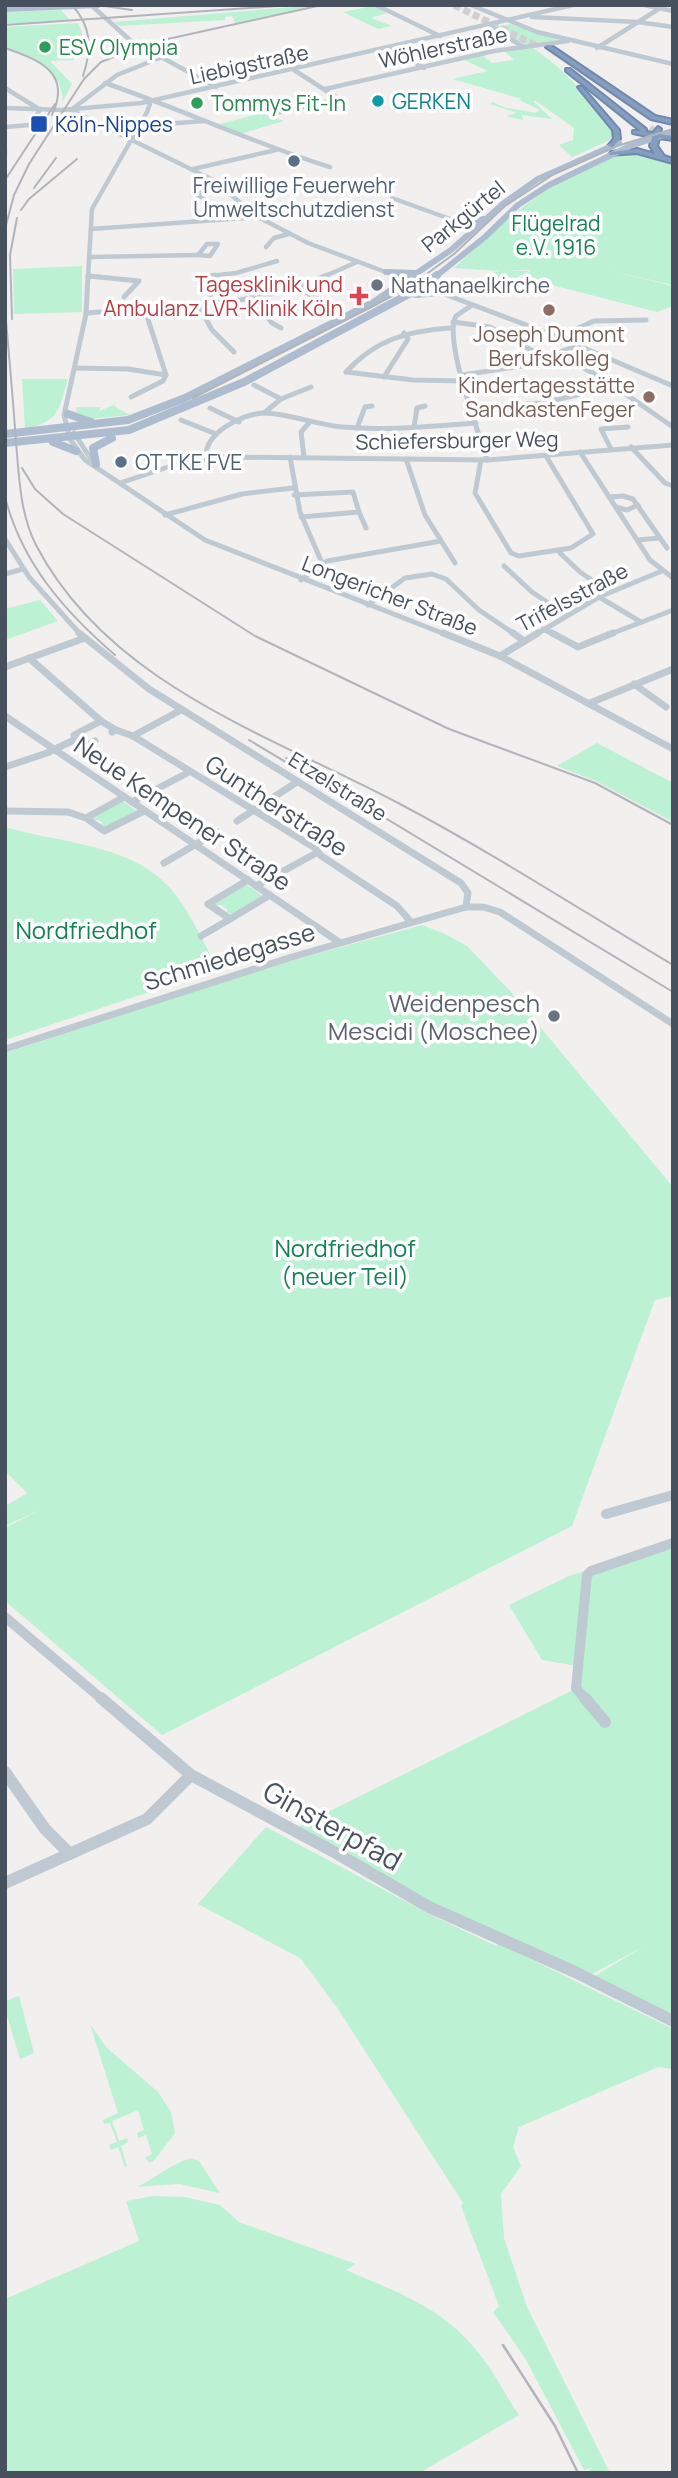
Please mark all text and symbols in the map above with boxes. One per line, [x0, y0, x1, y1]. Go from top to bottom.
street label: Wöhlerstraße [376, 20, 510, 74]
place label: ESV Olympia [59, 33, 178, 61]
street label: Liebigstraße [187, 38, 311, 90]
marker: ESV Olympia [37, 39, 53, 55]
place label: GERKEN [392, 87, 471, 115]
place label: Tommys Fit-In [211, 89, 346, 117]
marker: GERKEN [370, 93, 386, 109]
marker: Tommys Fit-In [189, 95, 205, 111]
place label: Köln-Nippes [55, 110, 173, 138]
marker: Köln-Nippes [29, 114, 49, 134]
marker: Freiwillige Feuerwehr Umweltschutzdienst [286, 153, 302, 169]
place label: Freiwillige Feuerwehr Umweltschutzdienst [193, 171, 396, 223]
street label: Parkgürtel [416, 174, 510, 258]
park label: Flügelrad e.V. 1916 [512, 209, 600, 261]
place label: Tagesklinik und Ambulanz LVR-Klinik Köln [103, 270, 343, 322]
place label: Nathanaelkirche [391, 271, 550, 299]
marker: Nathanaelkirche [369, 277, 385, 293]
marker: Tagesklinik und Ambulanz LVR-Klinik Köln [349, 286, 369, 306]
marker: Joseph Dumont Berufskolleg [541, 302, 557, 318]
place label: Joseph Dumont Berufskolleg [473, 320, 625, 372]
place label: Kindertagesstätte SandkastenFeger [458, 371, 635, 423]
marker: Kindertagesstätte SandkastenFeger [641, 389, 657, 405]
street label: Schiefersburger Weg [355, 424, 559, 456]
place label: OT TKE FVE [135, 448, 242, 476]
marker: OT TKE FVE [113, 454, 129, 470]
street label: Longericher Straße [298, 549, 482, 641]
street label: Trifelsstraße [511, 556, 633, 638]
street label: Neue Kempener Straße [68, 728, 298, 898]
street label: Etzelstraße [284, 745, 392, 827]
street label: Guntherstraße [199, 747, 355, 863]
park label: Nordfriedhof [15, 913, 157, 946]
street label: Schmiedegasse [139, 914, 319, 998]
place label: Weidenpesch Mescidi (Moschee) [328, 986, 540, 1047]
marker: Weidenpesch Mescidi (Moschee) [546, 1008, 562, 1024]
park label: Nordfriedhof (neuer Teil) [274, 1231, 416, 1292]
street label: Ginsterpfad [257, 1771, 409, 1879]

